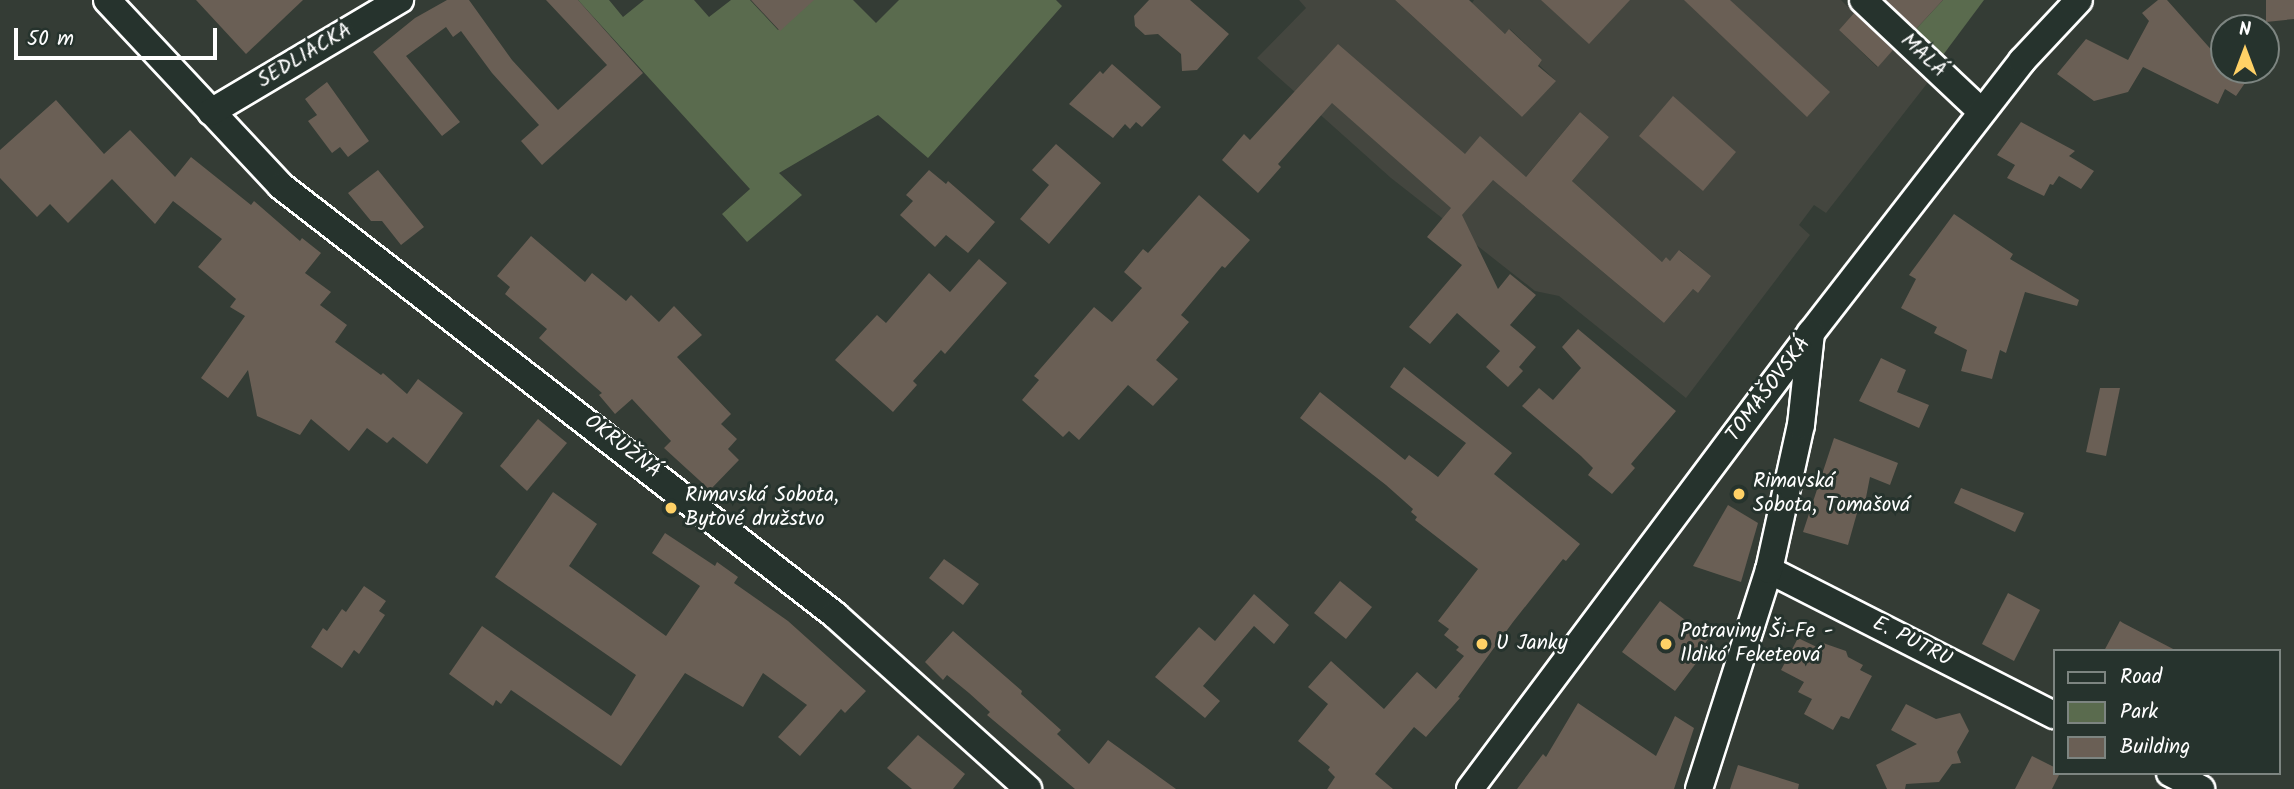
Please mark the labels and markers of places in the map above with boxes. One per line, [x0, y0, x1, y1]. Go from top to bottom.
place label: Rimavská Sobota, Tomašová [1753, 469, 1910, 519]
place label: Rimavská Sobota, Bytové družstvo [685, 483, 839, 533]
marker: Rimavská Sobota, Tomašová [1731, 486, 1747, 502]
marker: Rimavská Sobota, Bytové družstvo [663, 500, 679, 516]
place label: Potraviny Ši-Fe - Ildikó Feketeová [1680, 619, 1833, 669]
place label: U Janky [1496, 631, 1568, 657]
marker: U Janky [1474, 636, 1490, 652]
marker: Potraviny Ši-Fe - Ildikó Feketeová [1658, 636, 1674, 652]

